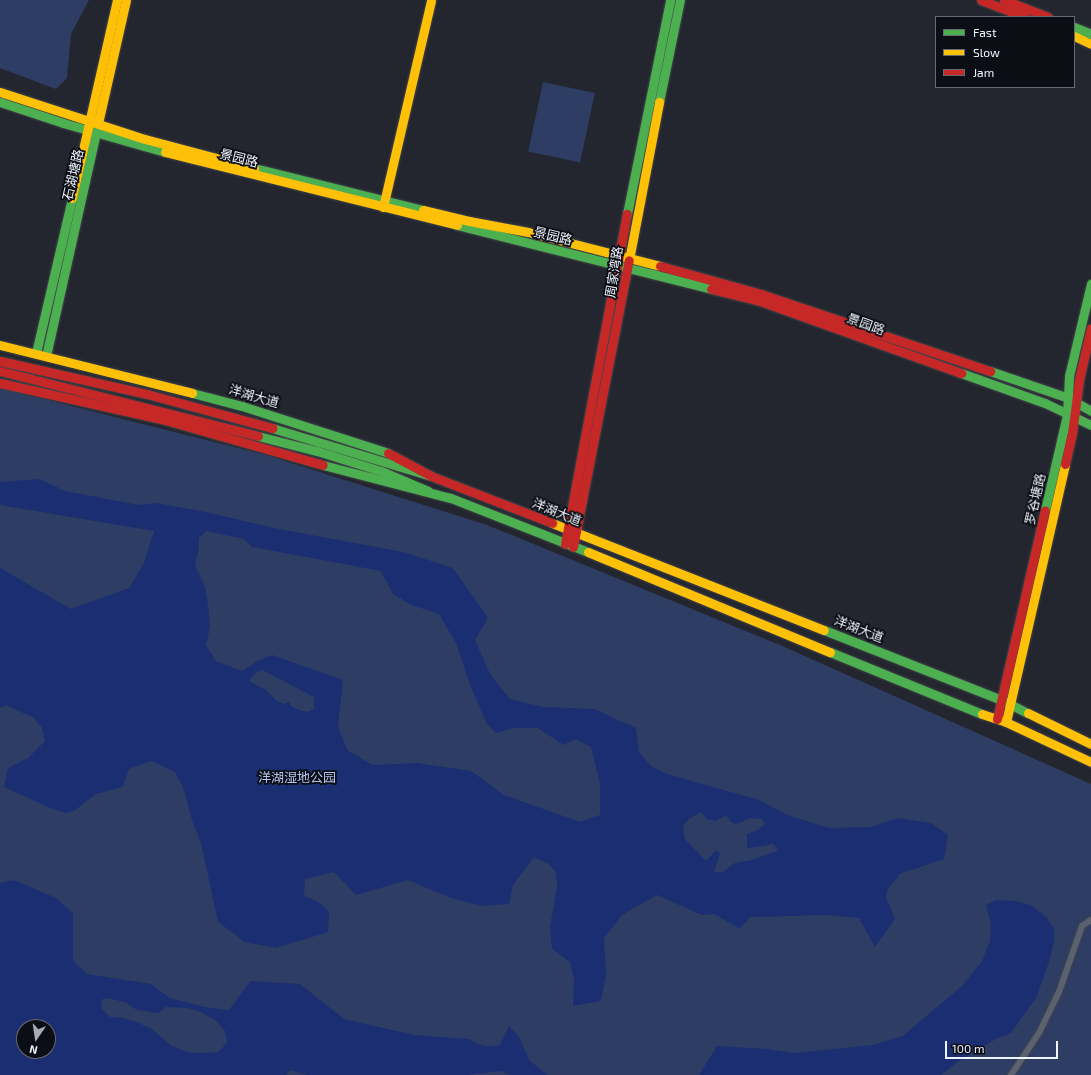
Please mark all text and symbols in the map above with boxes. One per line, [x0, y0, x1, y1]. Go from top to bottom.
legend [935, 16, 1075, 88]
text: Fast [973, 25, 996, 39]
text: Slow [973, 45, 1000, 59]
text: Jam [973, 65, 994, 79]
street label: 景园路 [218, 146, 260, 170]
street label: 石湖塘路 [60, 148, 86, 202]
street label: 景园路 [532, 224, 574, 248]
street label: 周家湾路 [602, 245, 626, 299]
street label: 景园路 [845, 310, 887, 338]
street label: 洋湖大道 [227, 381, 281, 411]
street label: 罗谷塘路 [1022, 472, 1048, 526]
street label: 洋湖大道 [530, 495, 584, 529]
street label: 洋湖大道 [832, 612, 886, 646]
park label: 洋湖湿地公园 [258, 769, 336, 785]
north arrow [16, 1019, 56, 1059]
scale bar [947, 1033, 1060, 1059]
text: 100 m [952, 1041, 984, 1055]
text: N [28, 1043, 39, 1057]

